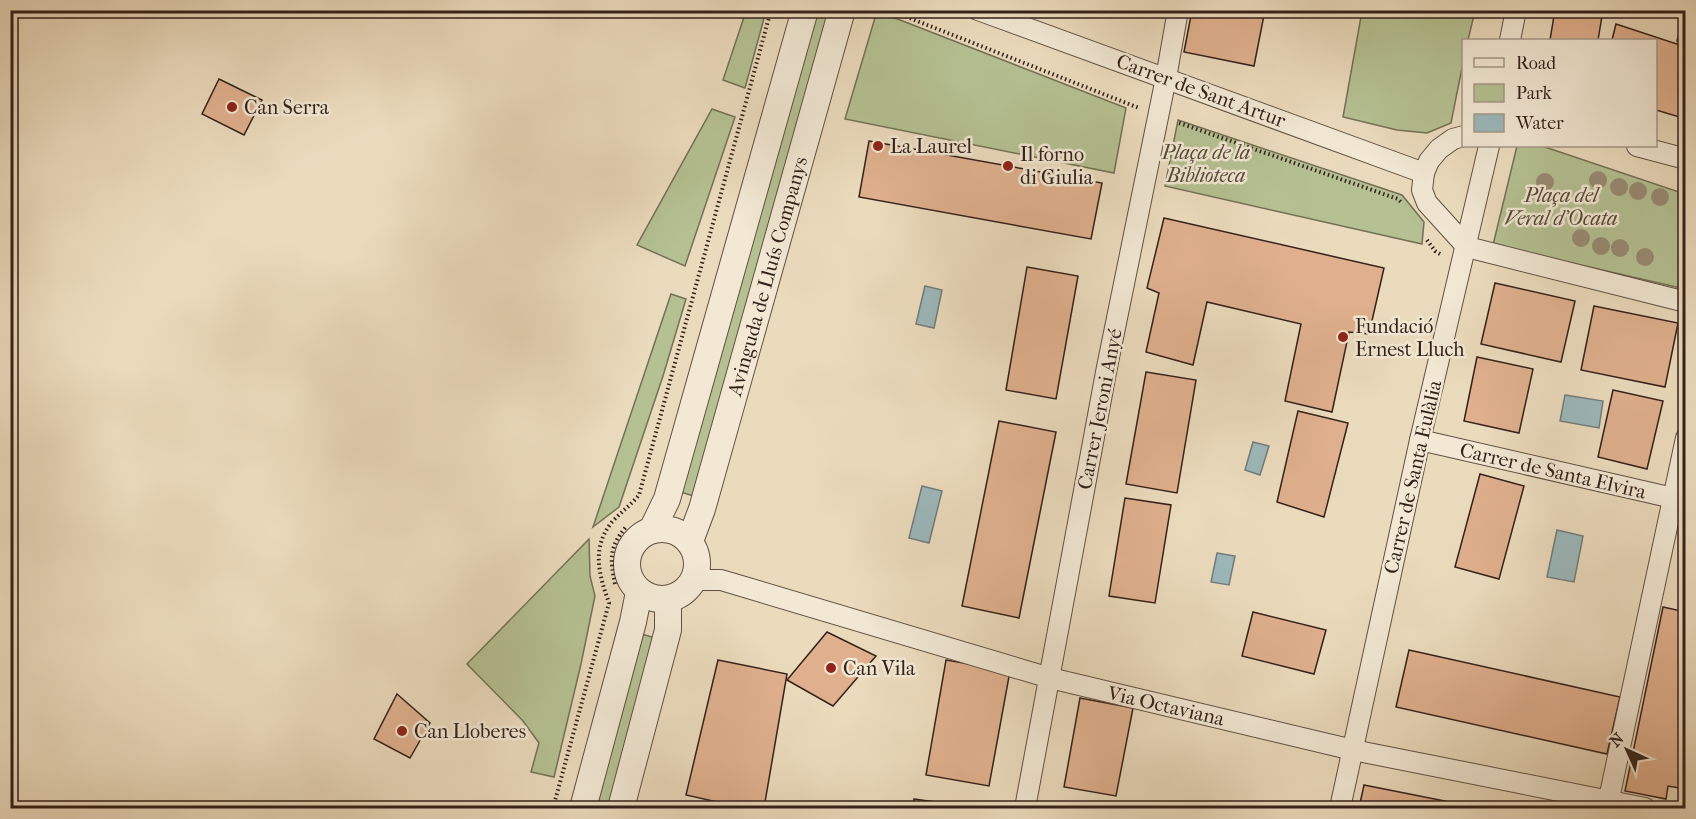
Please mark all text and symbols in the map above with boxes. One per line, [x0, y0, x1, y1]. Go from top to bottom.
legend [1462, 39, 1657, 147]
street label: Carrer de Sant Artur [1113, 50, 1289, 132]
text: Road [1516, 53, 1556, 74]
text: Park [1516, 83, 1553, 104]
place label: Can Serra [244, 96, 330, 119]
marker: Can Serra [225, 100, 239, 114]
text: Water [1515, 113, 1564, 134]
place label: La Laurel [890, 135, 972, 158]
marker: La Laurel [871, 139, 885, 153]
park label: Plaça de la Biblioteca [1161, 141, 1250, 187]
place label: Il forno di Giulia [1020, 143, 1094, 189]
street label: Avinguda de Lluís Companys [723, 154, 812, 399]
marker: Il forno di Giulia [1001, 159, 1015, 173]
park label: Plaça del Veral d'Ocata [1504, 184, 1618, 230]
place label: Fundació Ernest Lluch [1355, 315, 1465, 361]
street label: Carrer Jeroni Anyé [1073, 326, 1127, 491]
marker: Fundació Ernest Lluch [1336, 330, 1350, 344]
street label: Carrer de Santa Eulàlia [1380, 377, 1447, 576]
street label: Carrer de Santa Elvira [1458, 438, 1649, 504]
place label: Can Vila [843, 657, 916, 680]
marker: Can Vila [824, 661, 838, 675]
street label: Via Octaviana [1104, 681, 1227, 731]
place label: Can Lloberes [414, 720, 526, 743]
north arrow [1597, 720, 1657, 780]
marker: Can Lloberes [395, 724, 409, 738]
text: N [1606, 728, 1628, 751]

